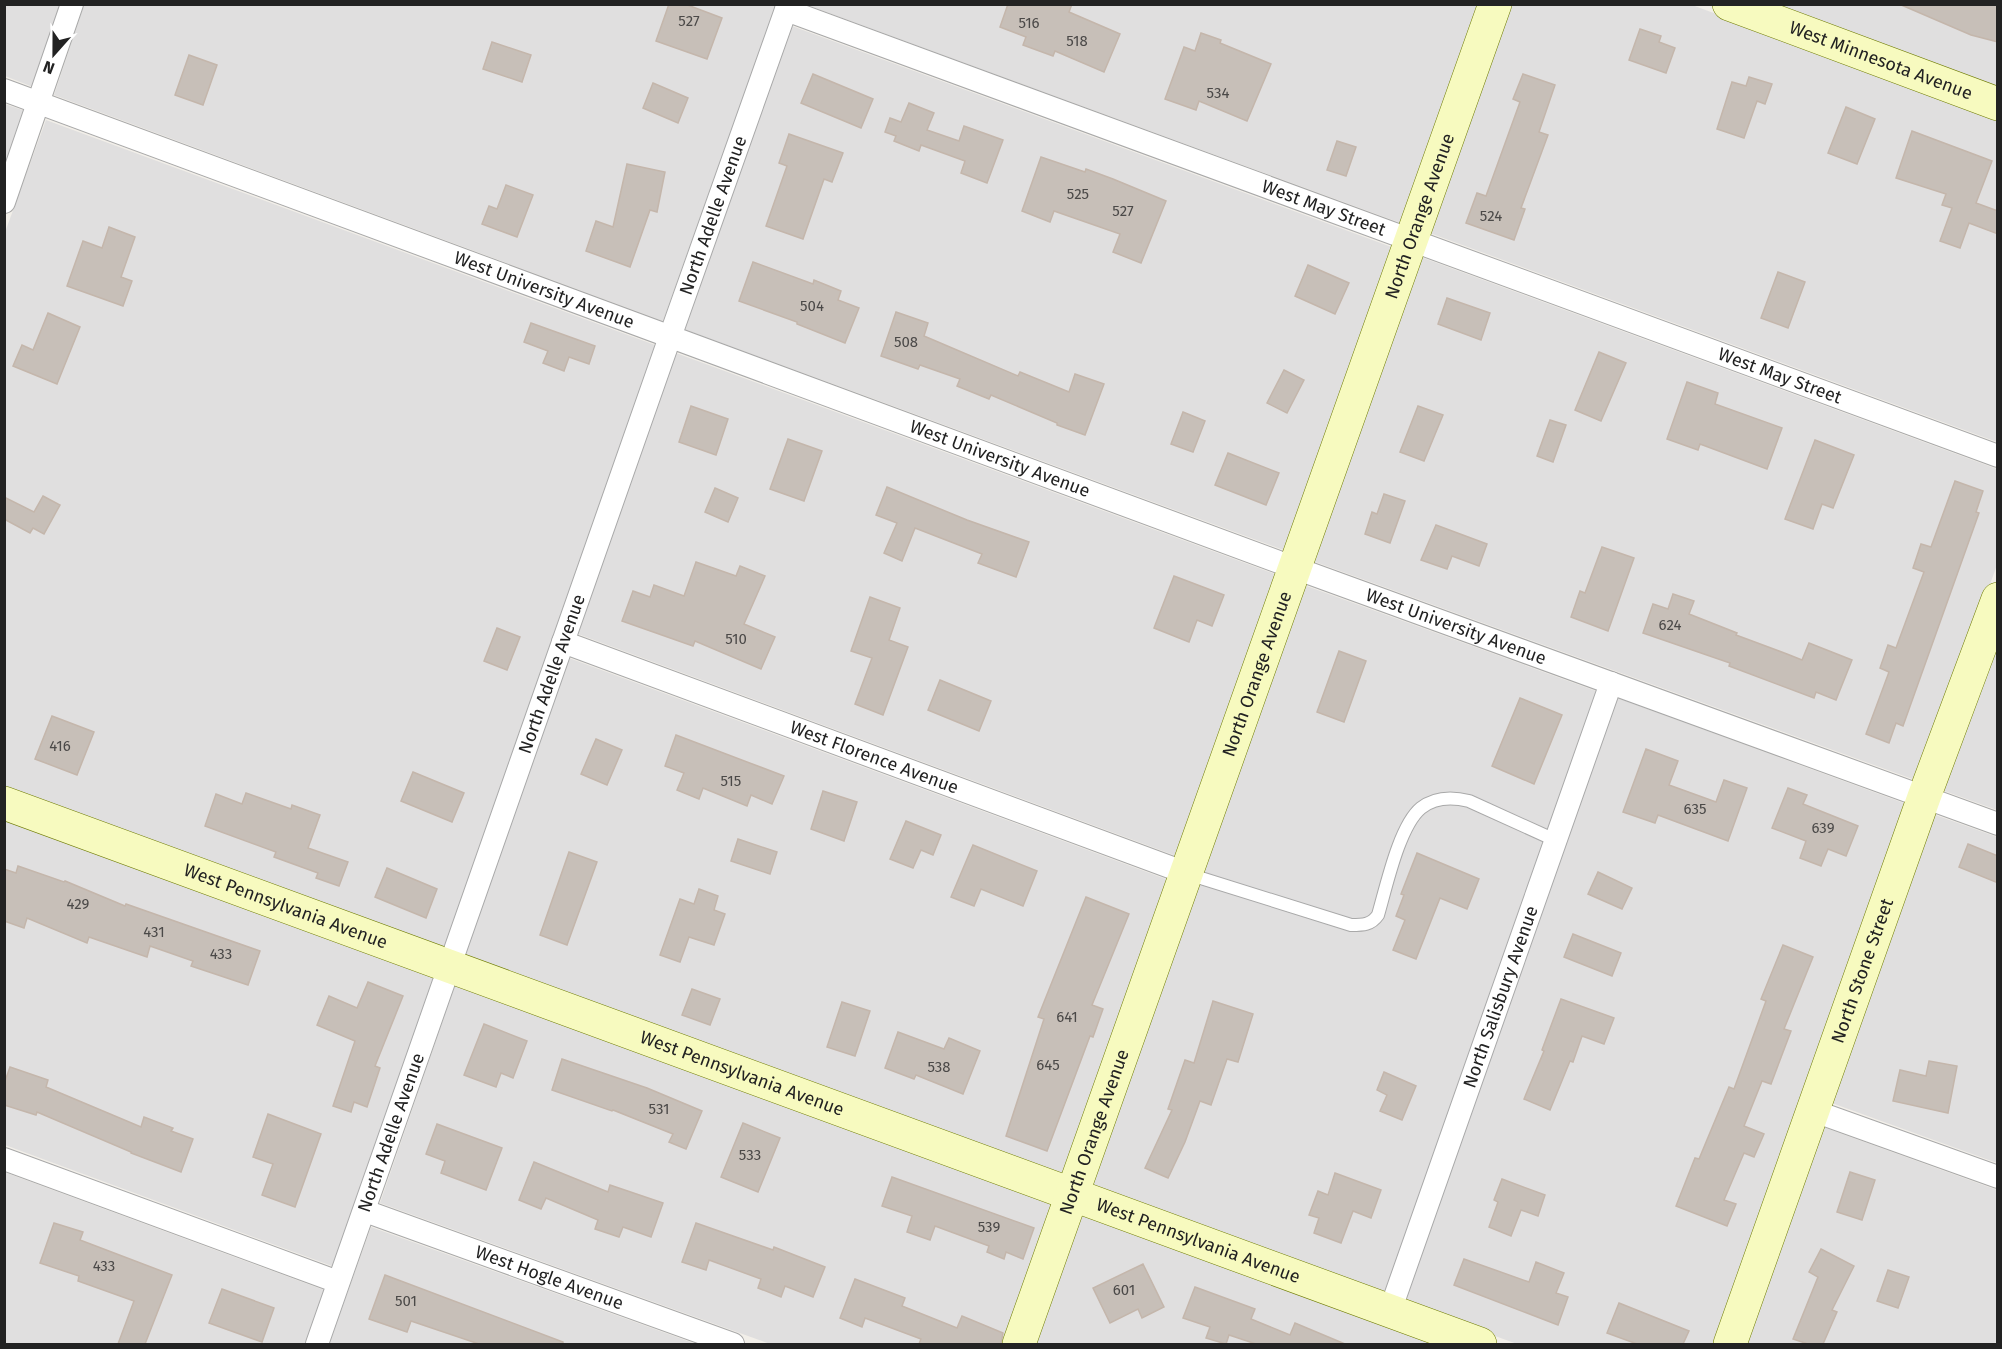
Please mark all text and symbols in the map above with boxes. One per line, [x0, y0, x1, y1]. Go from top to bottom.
house number: 527 [678, 12, 700, 30]
house number: 516 [1018, 14, 1040, 32]
street label: West Minnesota Avenue [1786, 16, 1976, 105]
north arrow [24, 24, 84, 84]
house number: 518 [1066, 32, 1088, 50]
text: N [40, 57, 57, 78]
house number: 534 [1207, 84, 1229, 102]
street label: North Orange Avenue [1380, 130, 1459, 302]
street label: North Adelle Avenue [675, 133, 751, 298]
street label: West May Street [1259, 175, 1389, 241]
house number: 525 [1067, 185, 1089, 203]
house number: 527 [1112, 202, 1134, 220]
house number: 524 [1480, 207, 1502, 225]
street label: West University Avenue [451, 247, 637, 333]
house number: 504 [800, 297, 824, 315]
house number: 508 [894, 333, 918, 351]
street label: West May Street [1715, 343, 1845, 409]
street label: West University Avenue [907, 415, 1093, 502]
street label: West University Avenue [1363, 584, 1549, 670]
street label: North Orange Avenue [1217, 588, 1297, 760]
street label: North Adelle Avenue [514, 591, 590, 757]
house number: 624 [1659, 616, 1681, 634]
house number: 510 [725, 630, 747, 648]
street label: West Florence Avenue [787, 716, 962, 799]
house number: 416 [49, 737, 71, 755]
house number: 515 [721, 772, 741, 790]
house number: 635 [1684, 800, 1706, 818]
house number: 639 [1811, 819, 1835, 837]
street label: West Pennsylvania Avenue [181, 859, 391, 954]
house number: 429 [67, 895, 90, 913]
street label: North Stone Street [1827, 895, 1898, 1046]
street label: North Salisbury Avenue [1458, 903, 1543, 1091]
house number: 431 [143, 923, 165, 941]
house number: 433 [210, 945, 232, 963]
house number: 641 [1056, 1008, 1078, 1026]
street label: West Pennsylvania Avenue [637, 1026, 847, 1121]
street label: North Orange Avenue [1055, 1046, 1134, 1218]
street label: North Adelle Avenue [353, 1050, 429, 1215]
house number: 645 [1036, 1056, 1060, 1074]
house number: 538 [927, 1058, 951, 1076]
house number: 531 [648, 1100, 670, 1118]
house number: 533 [739, 1146, 761, 1164]
street label: West Pennsylvania Avenue [1093, 1193, 1303, 1288]
house number: 539 [978, 1218, 1000, 1236]
street label: West Hogle Avenue [472, 1241, 626, 1314]
house number: 433 [93, 1257, 115, 1275]
house number: 601 [1113, 1281, 1135, 1299]
house number: 501 [395, 1292, 417, 1310]

